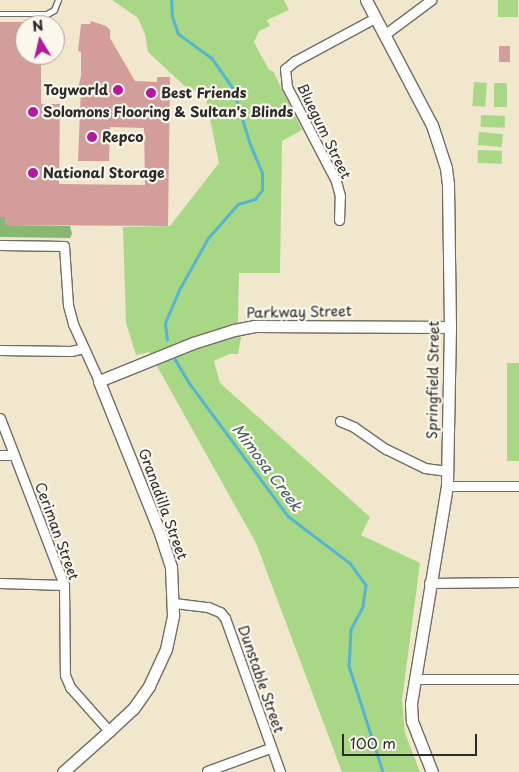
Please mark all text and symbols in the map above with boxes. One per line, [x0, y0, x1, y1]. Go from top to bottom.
text: N [31, 14, 45, 37]
north arrow [15, 15, 65, 65]
street label: Bluegum Street [294, 80, 354, 182]
place label: Toyworld [44, 82, 108, 98]
marker: Toyworld [112, 84, 124, 96]
place label: Best Friends [161, 85, 246, 101]
marker: Best Friends [145, 87, 157, 99]
place label: Solomons Flooring & Sultan's Blinds [43, 104, 295, 120]
marker: Solomons Flooring & Sultan's Blinds [27, 106, 39, 118]
place label: Repco [102, 129, 143, 145]
marker: Repco [86, 131, 98, 143]
place label: National Storage [43, 165, 164, 181]
marker: National Storage [27, 167, 39, 179]
street label: Parkway Street [246, 303, 352, 321]
street label: Springfield Street [424, 321, 442, 439]
water label: Mimosa Creek [229, 420, 307, 514]
street label: Granadilla Street [135, 446, 191, 562]
street label: Ceriman Street [31, 479, 83, 583]
street label: Dunstable Street [235, 623, 287, 735]
scale bar [344, 724, 479, 756]
text: 100 m [350, 731, 396, 754]

